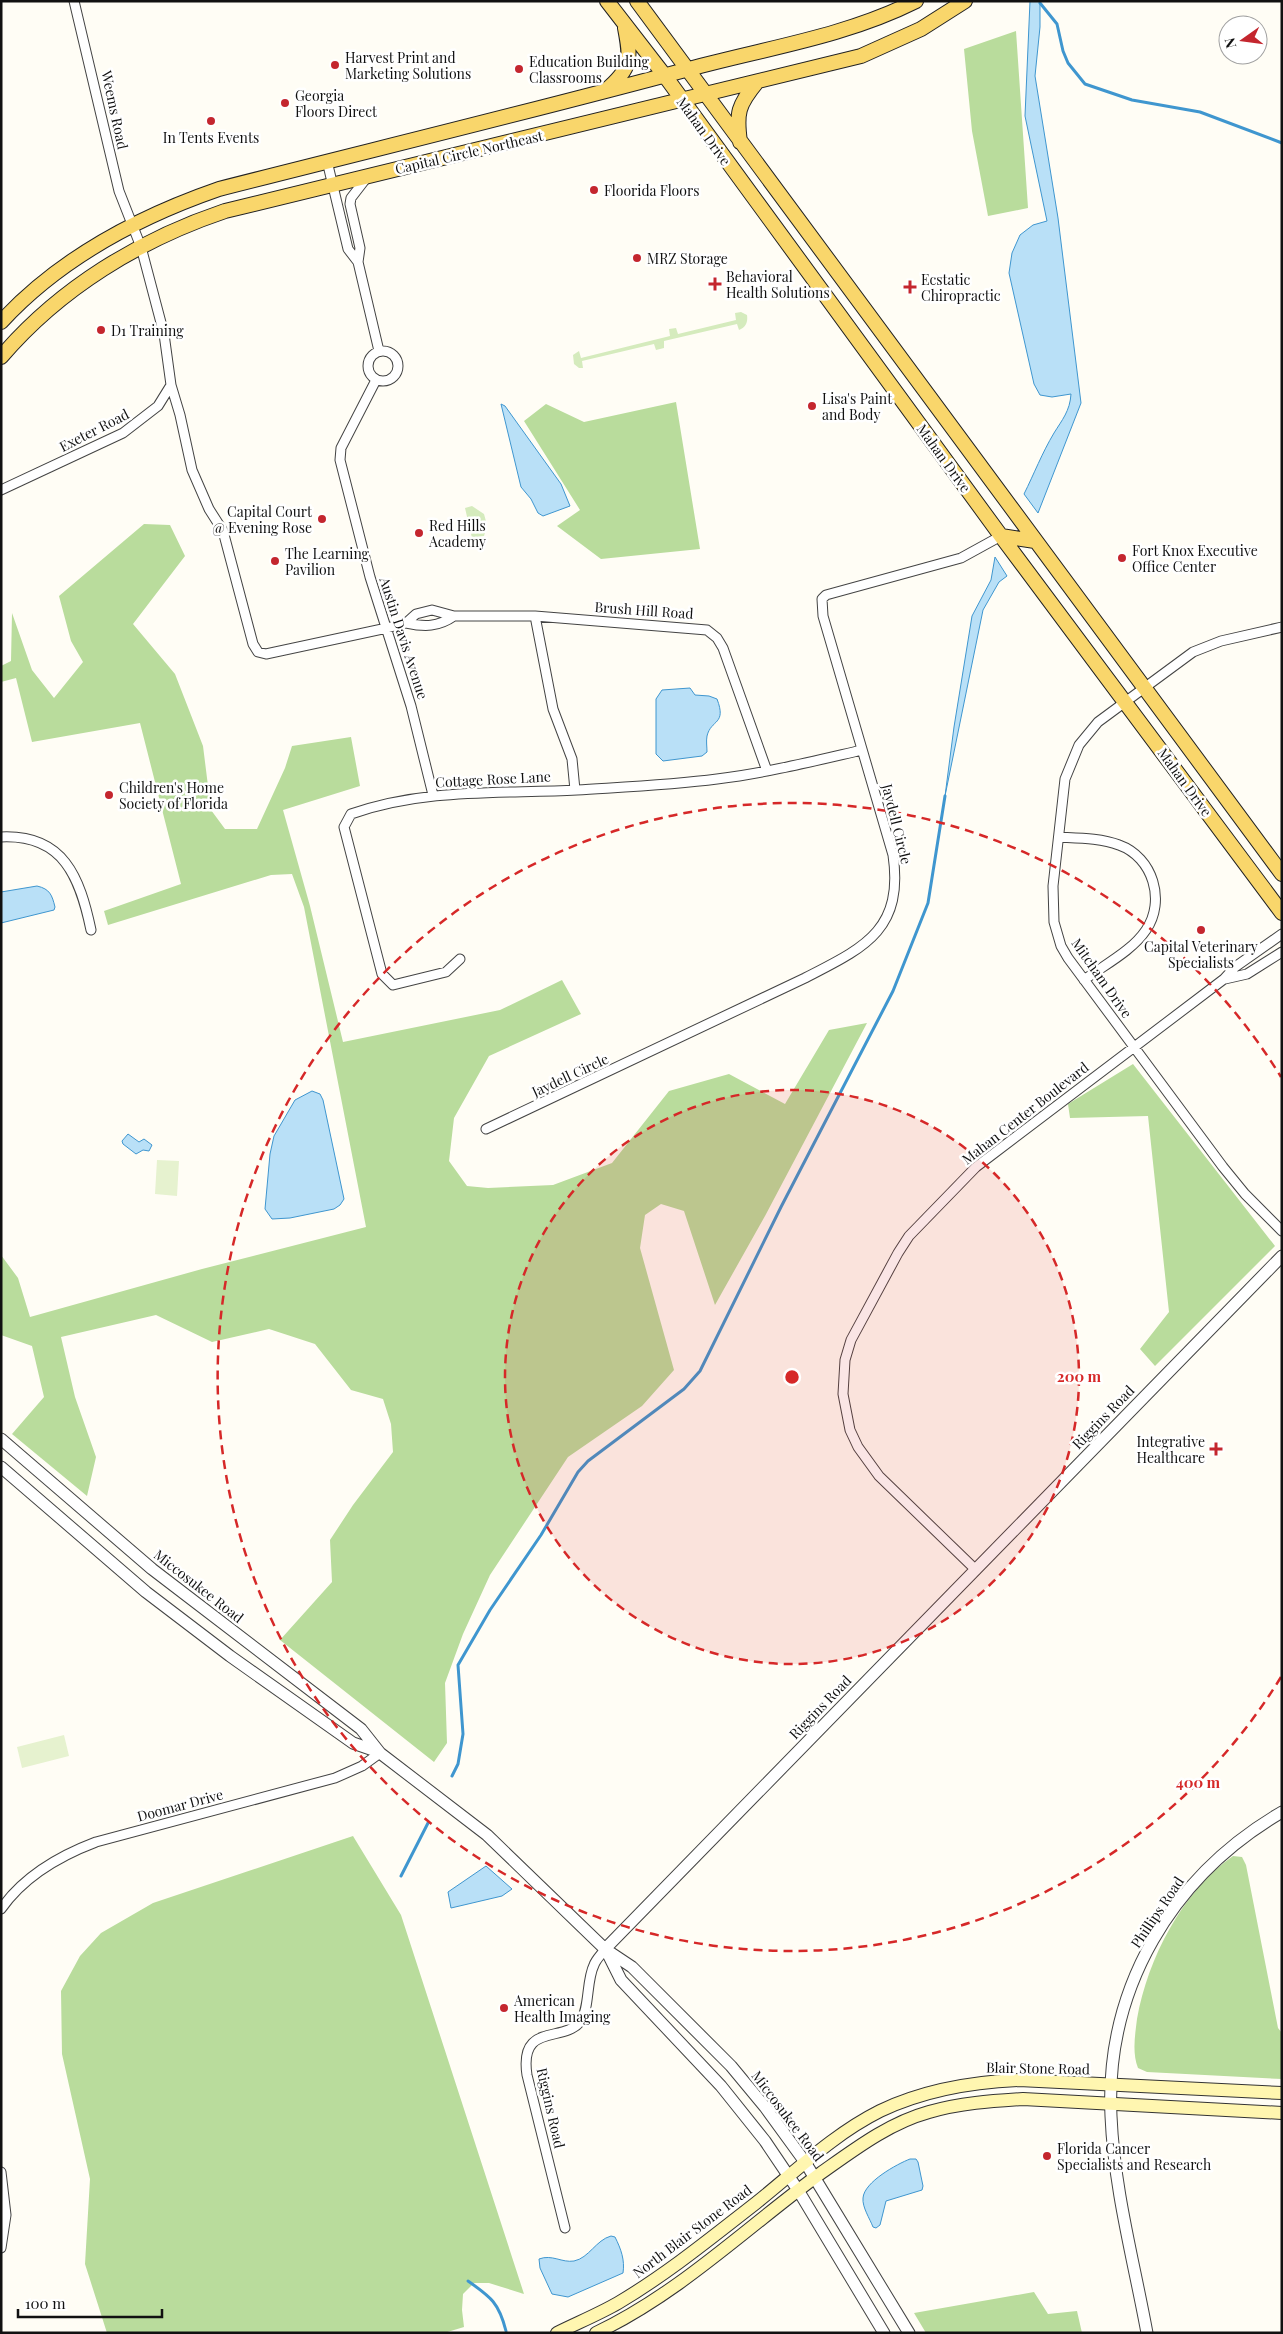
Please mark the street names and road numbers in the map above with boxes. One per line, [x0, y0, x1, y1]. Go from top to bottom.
street label: Weems Road [97, 68, 133, 151]
street label: Mahan Drive [673, 93, 735, 169]
street label: Capital Circle Northeast [393, 126, 546, 178]
street label: Exeter Road [56, 404, 132, 456]
street label: Mahan Drive [913, 420, 975, 496]
street label: Austin Davis Avenue [375, 574, 433, 701]
street label: Brush Hill Road [594, 597, 694, 623]
street label: Mahan Drive [1154, 744, 1216, 820]
street label: Cottage Rose Lane [435, 766, 551, 792]
street label: Jaydell Circle [878, 781, 916, 866]
street label: Mitcham Drive [1067, 934, 1137, 1022]
street label: Jaydell Circle [528, 1049, 611, 1101]
street label: Mahan Center Boulevard [958, 1058, 1092, 1168]
street label: Riggins Road [1068, 1381, 1138, 1453]
street label: Miccosukee Road [150, 1545, 248, 1627]
street label: Riggins Road [785, 1671, 855, 1743]
street label: Doomar Drive [135, 1784, 225, 1826]
street label: Phillips Road [1126, 1873, 1188, 1951]
street label: Blair Stone Road [986, 2058, 1090, 2078]
street label: Riggins Road [533, 2066, 569, 2150]
street label: Miccosukee Road [748, 2067, 828, 2165]
street label: North Blair Stone Road [629, 2180, 755, 2282]

